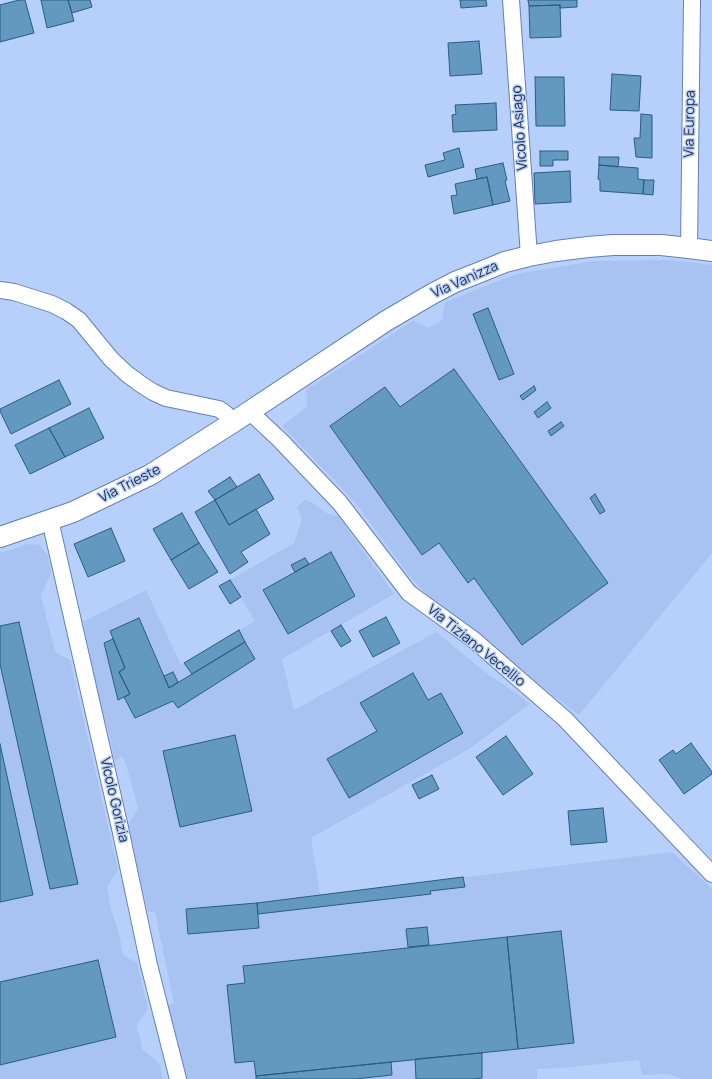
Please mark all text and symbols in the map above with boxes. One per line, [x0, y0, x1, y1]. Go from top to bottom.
street label: Vicolo Asiago [509, 85, 531, 171]
street label: Via Europa [681, 90, 699, 158]
street label: Via Vanizza [429, 258, 501, 302]
street label: Via Trieste [96, 461, 164, 507]
street label: Via Tiziano Vecellio [424, 601, 528, 691]
street label: Vicolo Gorizia [96, 756, 132, 844]

